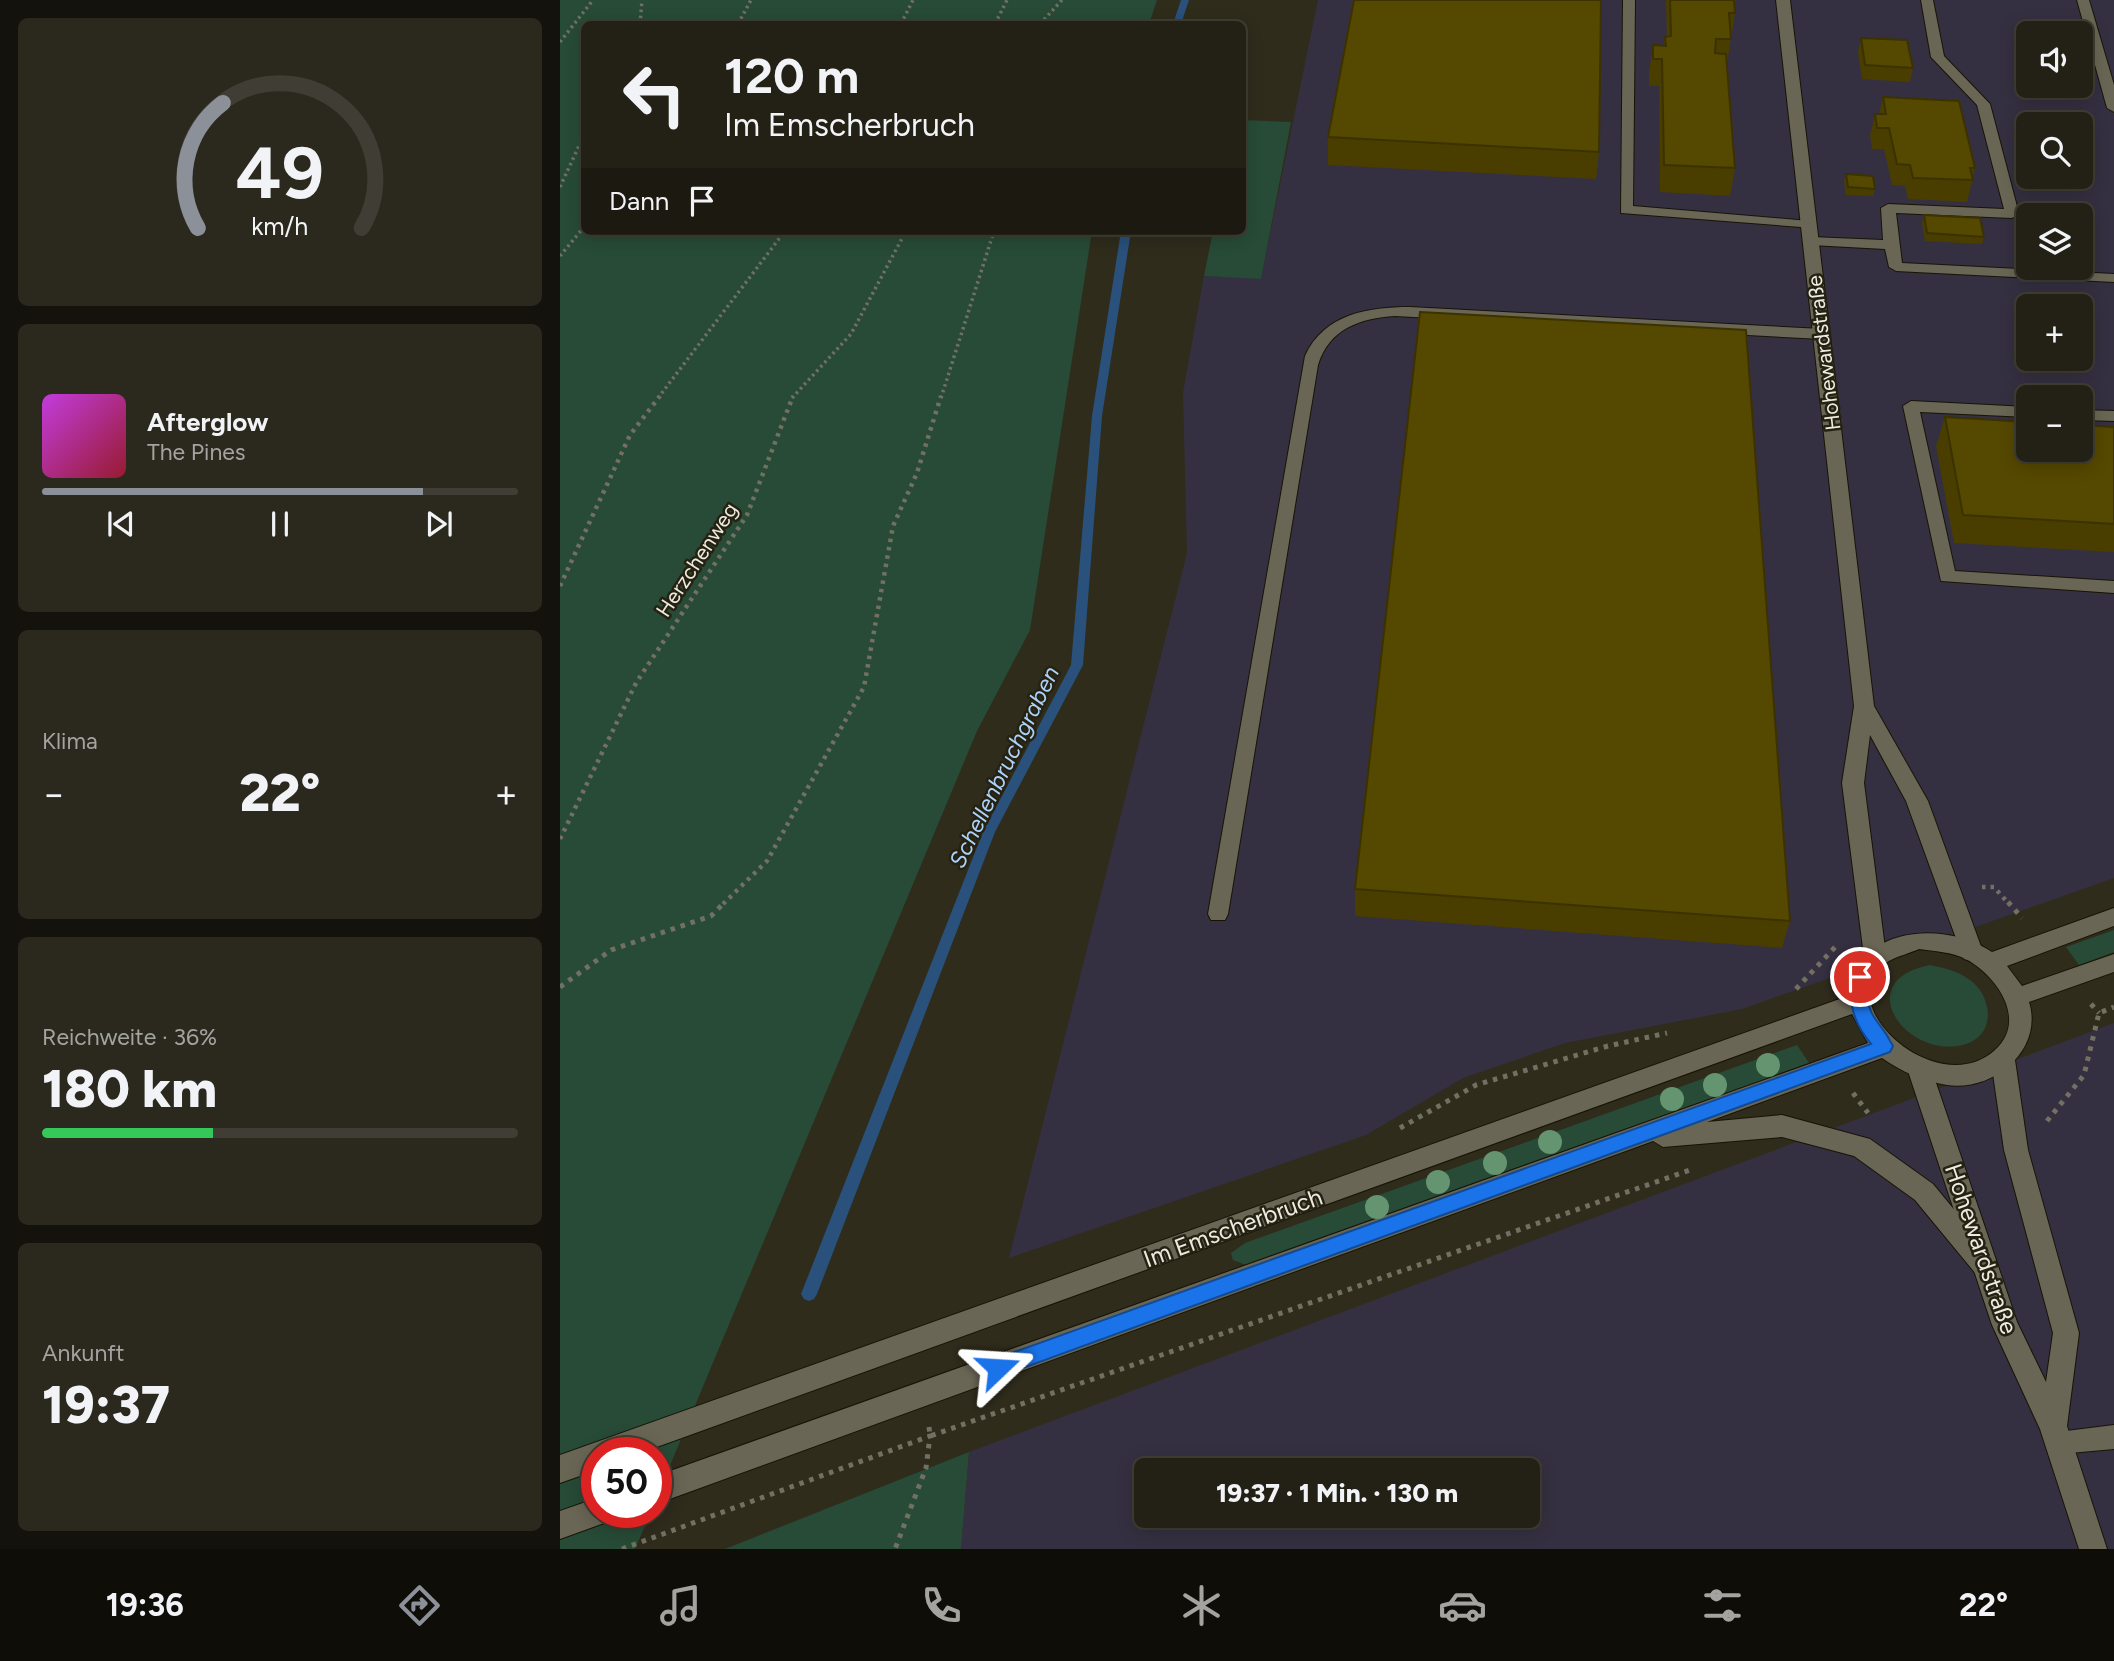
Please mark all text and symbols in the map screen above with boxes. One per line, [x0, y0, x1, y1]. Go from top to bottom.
map controls [2016, 21, 2093, 462]
button: sound [2016, 21, 2093, 98]
text: 120 m [724, 46, 859, 105]
icon: left [609, 49, 700, 140]
text: Im Emscherbruch [724, 106, 975, 144]
button: search [2016, 112, 2093, 189]
text: 49 [236, 129, 324, 216]
icon: arrive [683, 182, 721, 220]
text: Dann [609, 185, 669, 217]
button: layers [2016, 203, 2093, 280]
text: km/h [251, 211, 309, 241]
street label: Hohewardstraße [1802, 274, 1845, 432]
button: + [2016, 294, 2093, 371]
button: − [2016, 385, 2093, 462]
text: Afterglow [147, 406, 269, 438]
text: The Pines [147, 438, 246, 466]
street label: Herzchenweg [650, 498, 743, 621]
icon: previous [102, 505, 140, 543]
icon: pause [261, 505, 299, 543]
icon: next [420, 505, 458, 543]
water label: Schellenbruchgraben [943, 661, 1065, 872]
text: Klima [42, 727, 98, 755]
text: 22° [239, 762, 321, 824]
text: − [42, 771, 66, 817]
text: + [494, 771, 518, 817]
pin [1830, 947, 1890, 1007]
icon: arrive [1841, 958, 1879, 996]
text: Reichweite · 36% [42, 1023, 217, 1051]
text: 180 km [42, 1058, 217, 1120]
street label: Hohewardstraße [1939, 1160, 2024, 1338]
street label: Im Emscherbruch [1139, 1182, 1326, 1273]
position arrow [961, 1331, 1035, 1405]
text: Ankunft [42, 1339, 124, 1367]
text: 19:37 [42, 1374, 170, 1436]
speed limit sign: 50 [581, 1437, 672, 1528]
text: 19:37 · 1 Min. · 130 m [1216, 1477, 1458, 1509]
icon: directions [395, 1581, 444, 1630]
icon: music [656, 1581, 705, 1630]
icon: phone [917, 1581, 966, 1630]
icon: climate [1177, 1581, 1226, 1630]
icon: car [1438, 1581, 1487, 1630]
icon: filters [1698, 1581, 1747, 1630]
text: 19:36 [106, 1586, 184, 1624]
text: 22° [1959, 1586, 2008, 1624]

